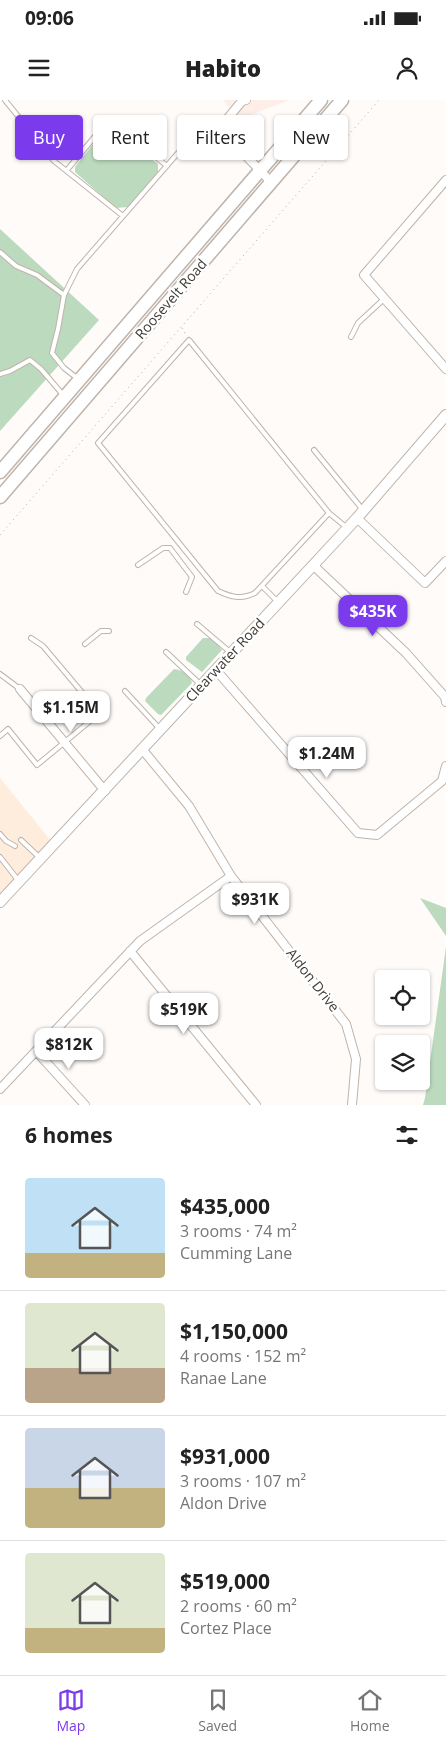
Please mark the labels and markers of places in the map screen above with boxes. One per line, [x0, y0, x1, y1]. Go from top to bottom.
pin: $435K [338, 594, 408, 637]
pin: $1.15M [30, 690, 112, 733]
pin: $1.24M [286, 736, 368, 779]
pin: $931K [220, 882, 290, 925]
pin: $519K [149, 992, 219, 1035]
pin: $812K [34, 1028, 104, 1070]

